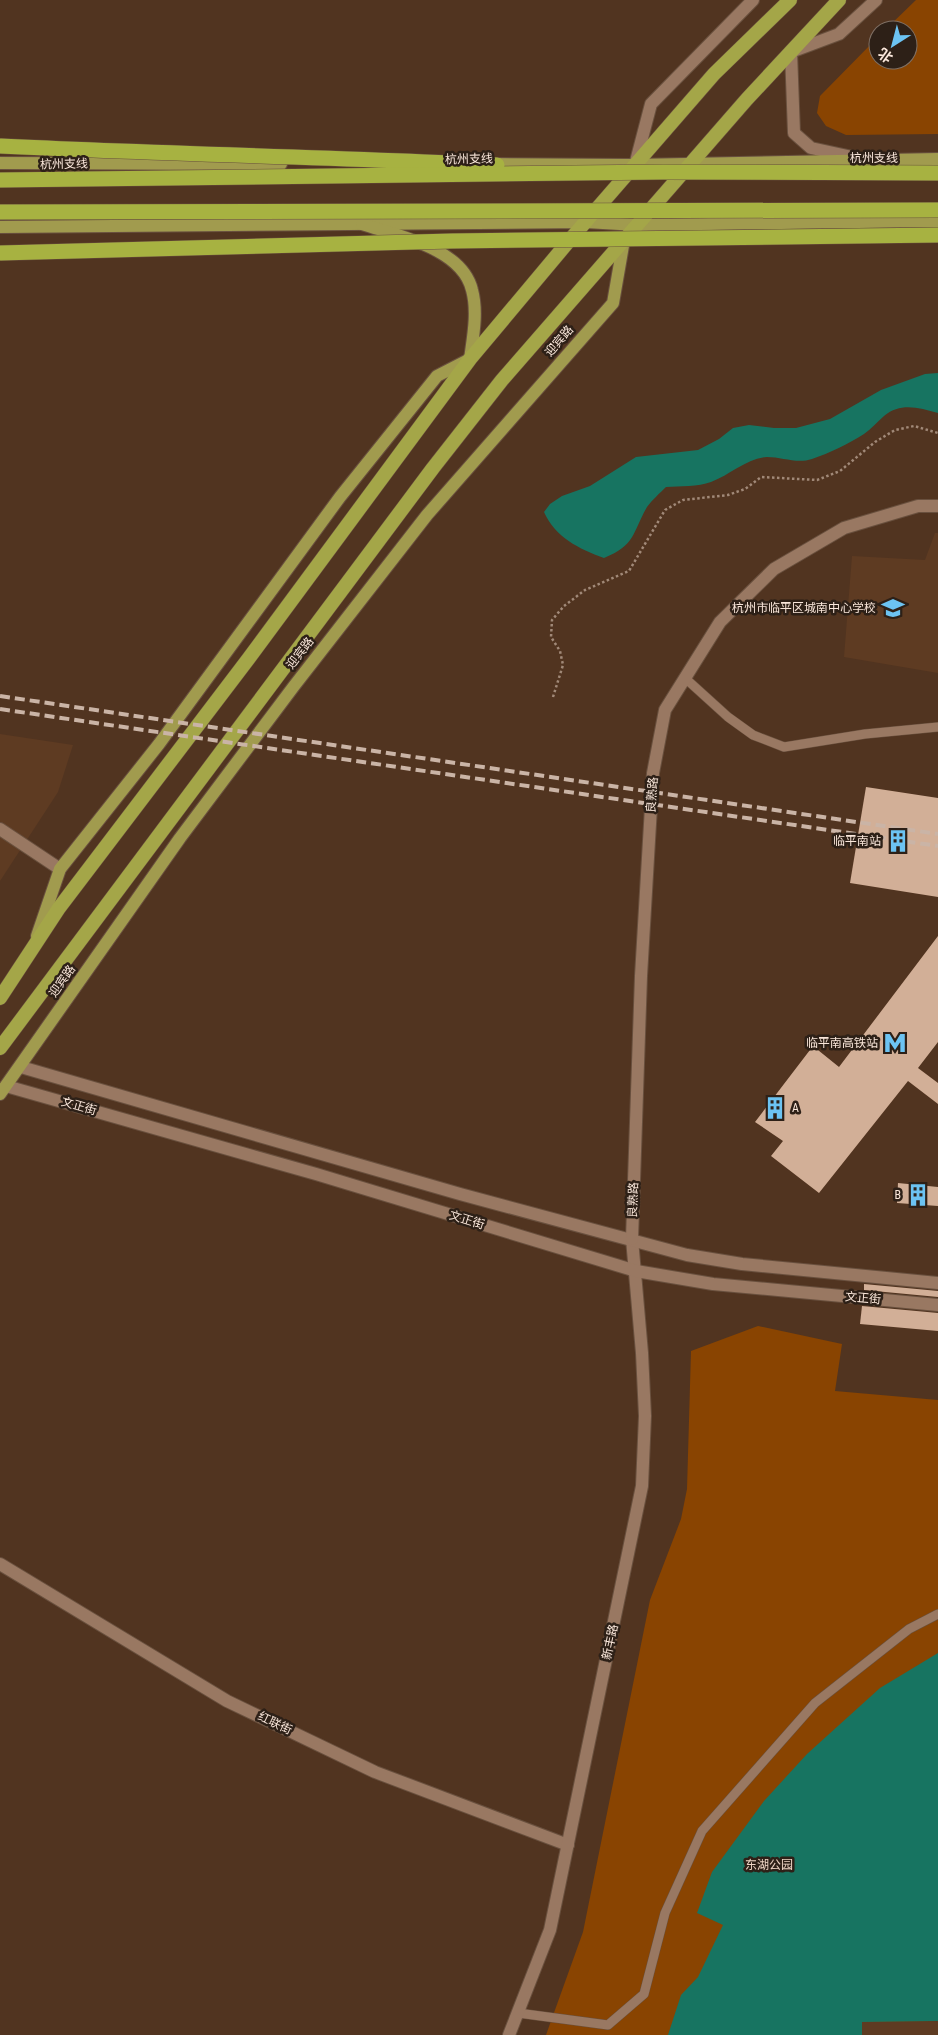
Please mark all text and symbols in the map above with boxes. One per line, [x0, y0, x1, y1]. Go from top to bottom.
north arrow [868, 20, 918, 70]
text: 北 [875, 45, 896, 66]
street label: 杭州支线 [850, 151, 898, 165]
street label: 杭州支线 [445, 152, 493, 166]
street label: 杭州支线 [40, 157, 88, 171]
street label: 迎宾路 [542, 323, 576, 359]
school or university icon: 杭州市临平区城南中心学校 [880, 595, 906, 621]
place label: 杭州市临平区城南中心学校 [732, 601, 876, 615]
street label: 迎宾路 [283, 635, 317, 671]
street label: 良熟路 [644, 777, 660, 813]
building icon: 临平南站 [885, 828, 911, 854]
place label: 临平南站 [833, 834, 881, 848]
street label: 迎宾路 [46, 962, 78, 1000]
metro station icon: 临平南高铁站 [882, 1030, 908, 1056]
place label: 临平南高铁站 [806, 1036, 878, 1050]
street label: 文正街 [60, 1094, 98, 1118]
building icon: A [762, 1095, 788, 1121]
place label: A [792, 1101, 799, 1115]
street label: 良熟路 [625, 1182, 641, 1218]
building icon: B [905, 1182, 931, 1208]
place label: B [894, 1188, 901, 1202]
street label: 文正街 [448, 1208, 486, 1232]
street label: 文正街 [844, 1289, 882, 1307]
street label: 新丰路 [599, 1623, 621, 1661]
street label: 红联街 [256, 1709, 294, 1737]
park label: 东湖公园 [745, 1858, 793, 1872]

